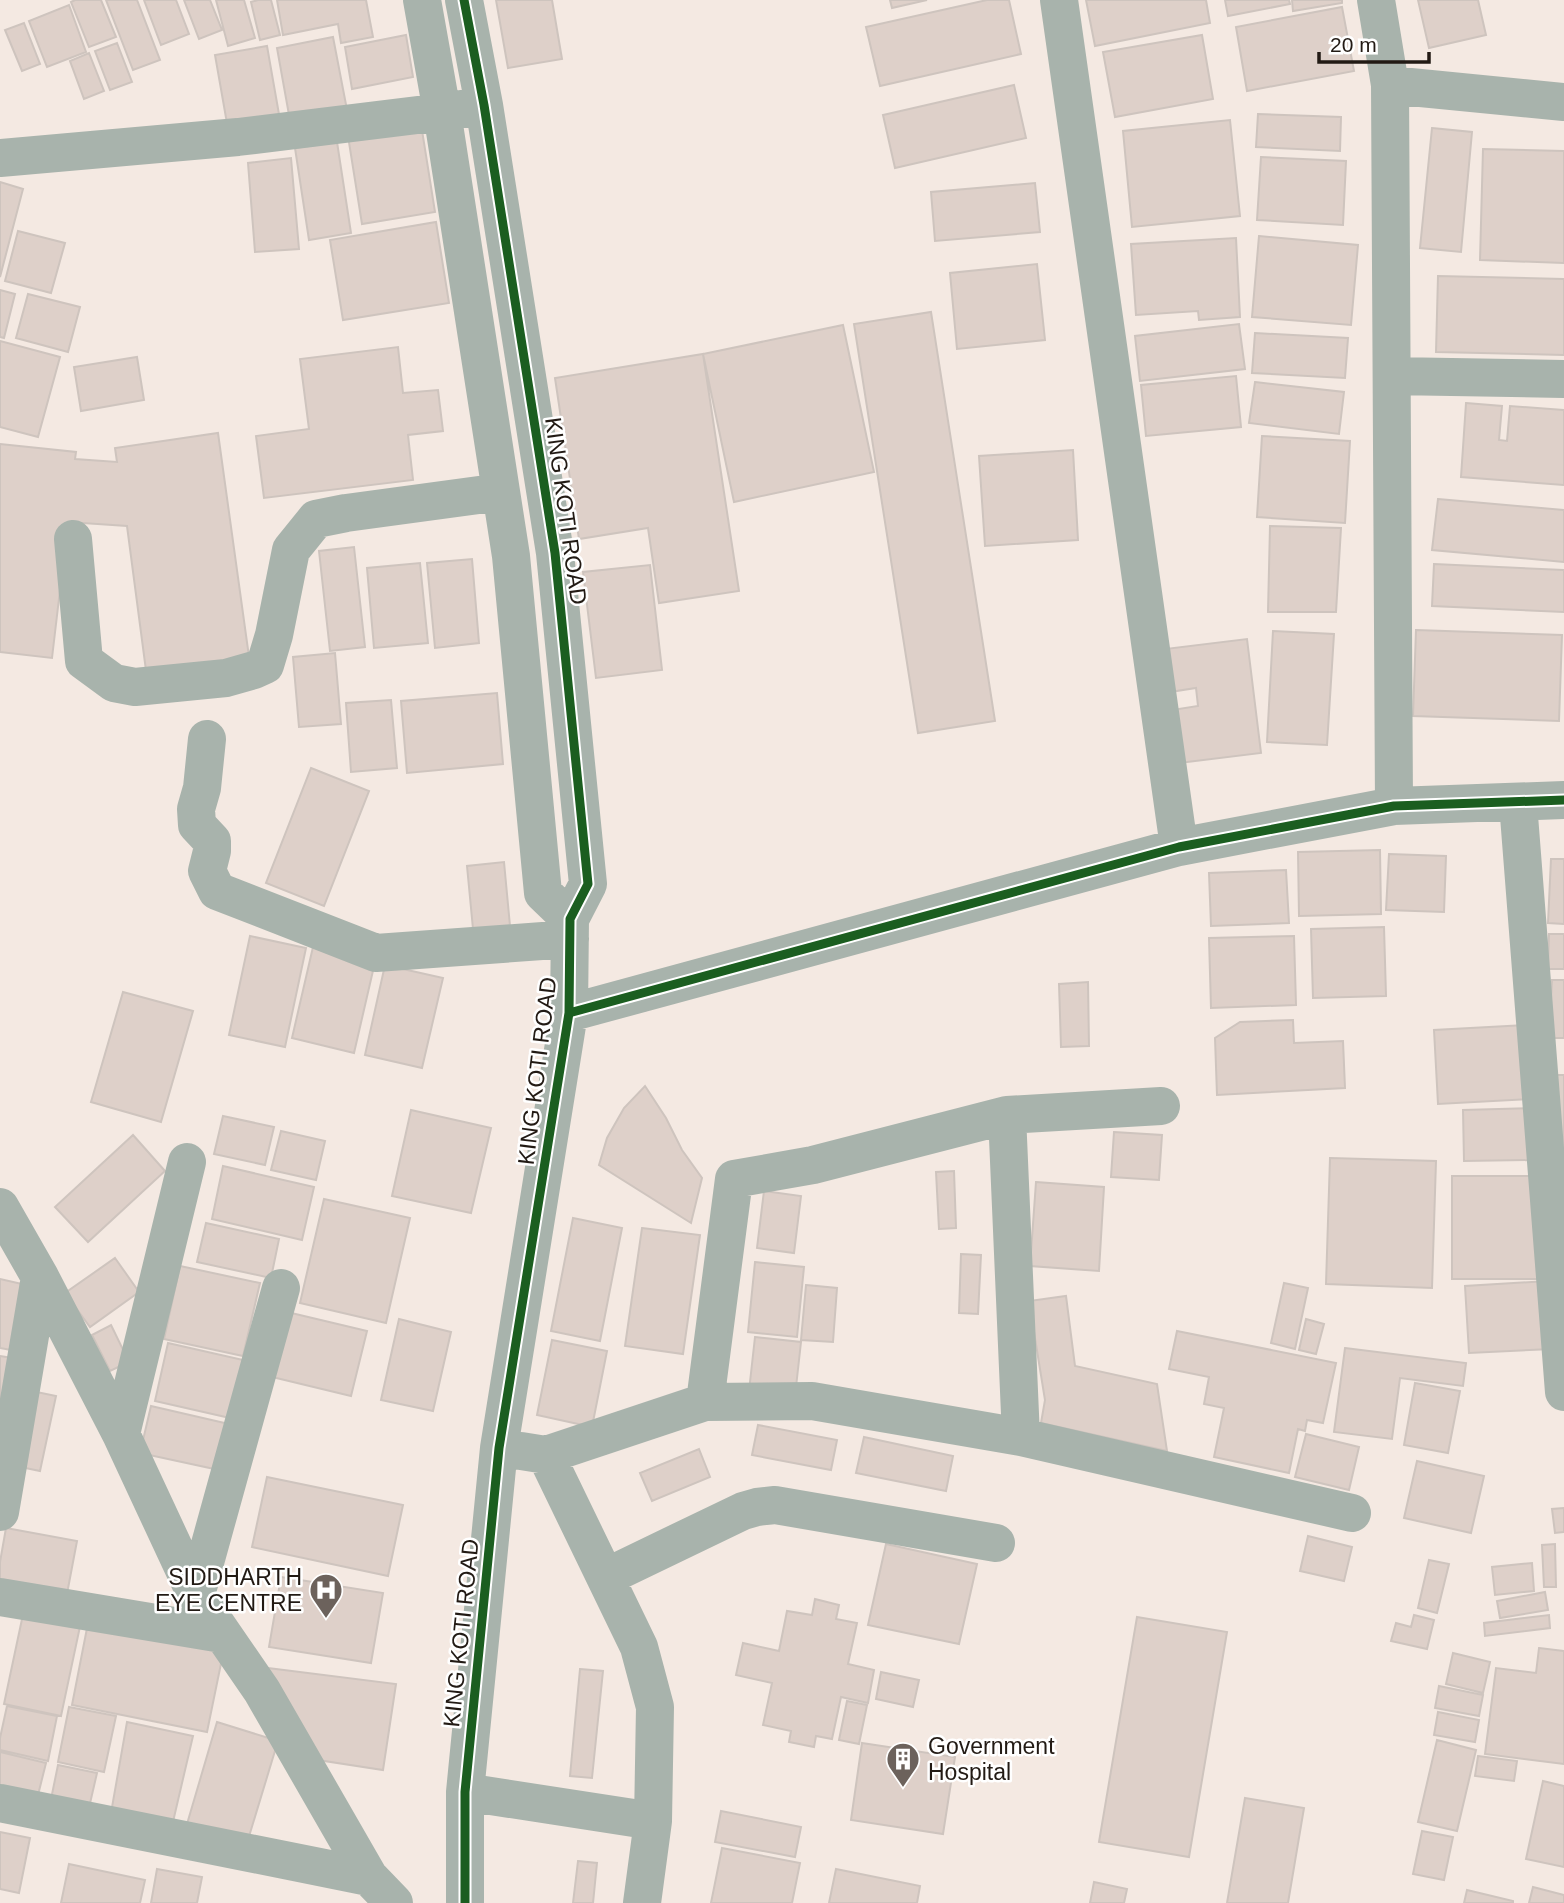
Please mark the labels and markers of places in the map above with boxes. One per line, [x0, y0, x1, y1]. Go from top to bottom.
place label: SIDDHARTH EYE CENTRE [155, 1564, 302, 1616]
hospital icon: SIDDHARTH EYE CENTRE [307, 1571, 345, 1620]
place label: Government Hospital [928, 1733, 1055, 1785]
building icon: Government Hospital [884, 1740, 922, 1789]

